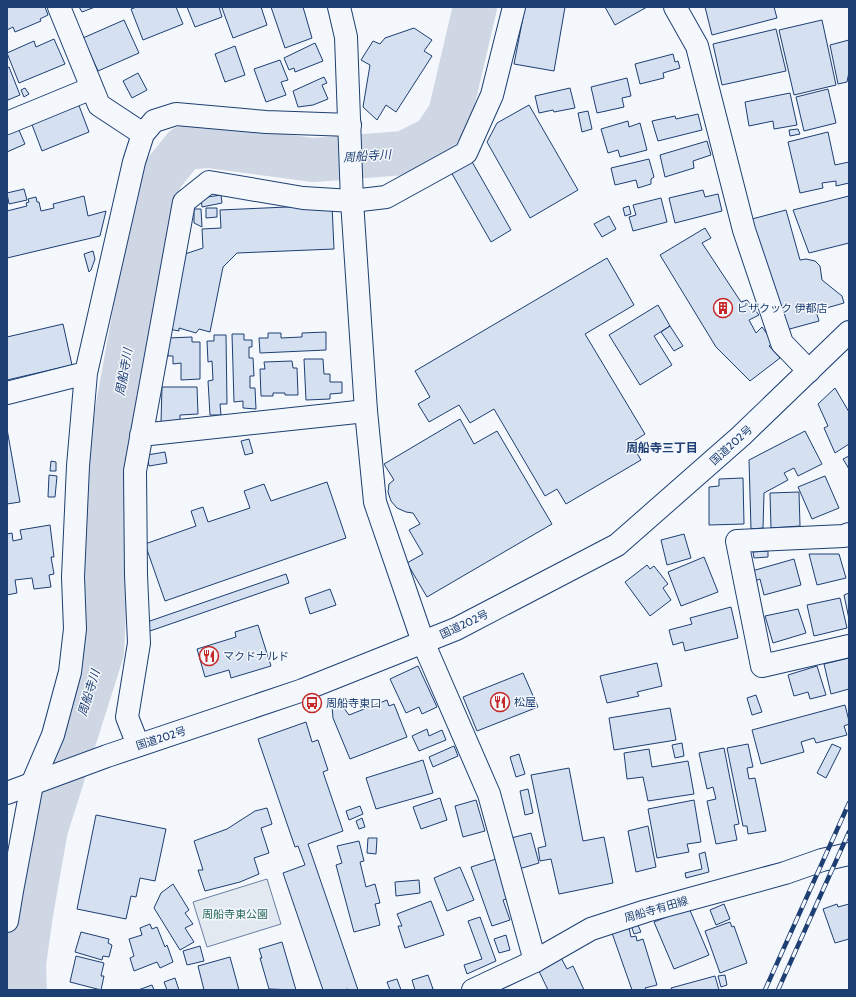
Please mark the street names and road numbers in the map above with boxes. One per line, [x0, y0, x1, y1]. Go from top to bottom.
street label: 国道202号 [707, 422, 755, 468]
street label: 国道202号 [437, 607, 491, 641]
street label: 国道202号 [134, 723, 188, 753]
street label: 周船寺有田線 [622, 893, 690, 925]

